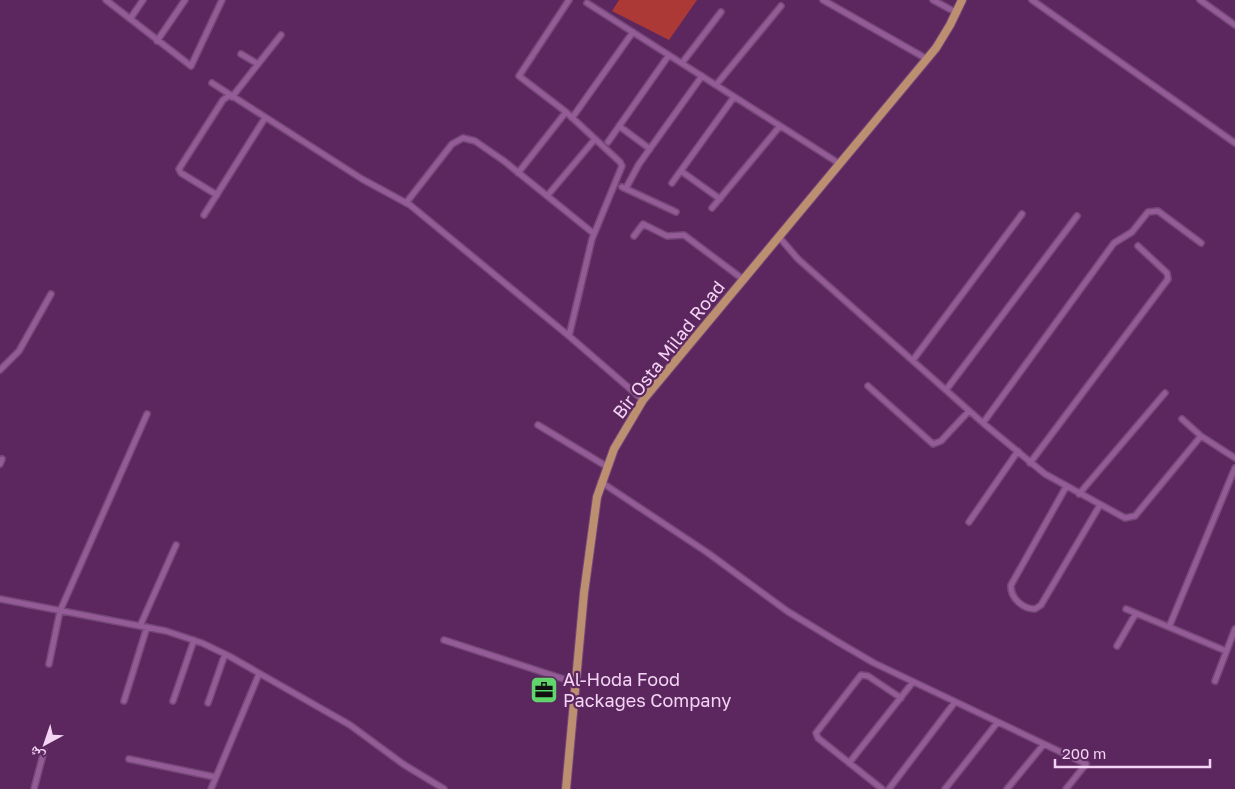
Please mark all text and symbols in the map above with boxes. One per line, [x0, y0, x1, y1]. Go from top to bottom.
street label: Bir Osta Milad Road [608, 276, 729, 423]
place label: Al-Hoda Food Packages Company [563, 668, 731, 711]
office icon: Al-Hoda Food Packages Company [529, 675, 559, 705]
north arrow [20, 719, 70, 769]
scale bar [1055, 736, 1210, 768]
text: ش [25, 742, 48, 766]
text: 200 m [1062, 744, 1106, 762]

